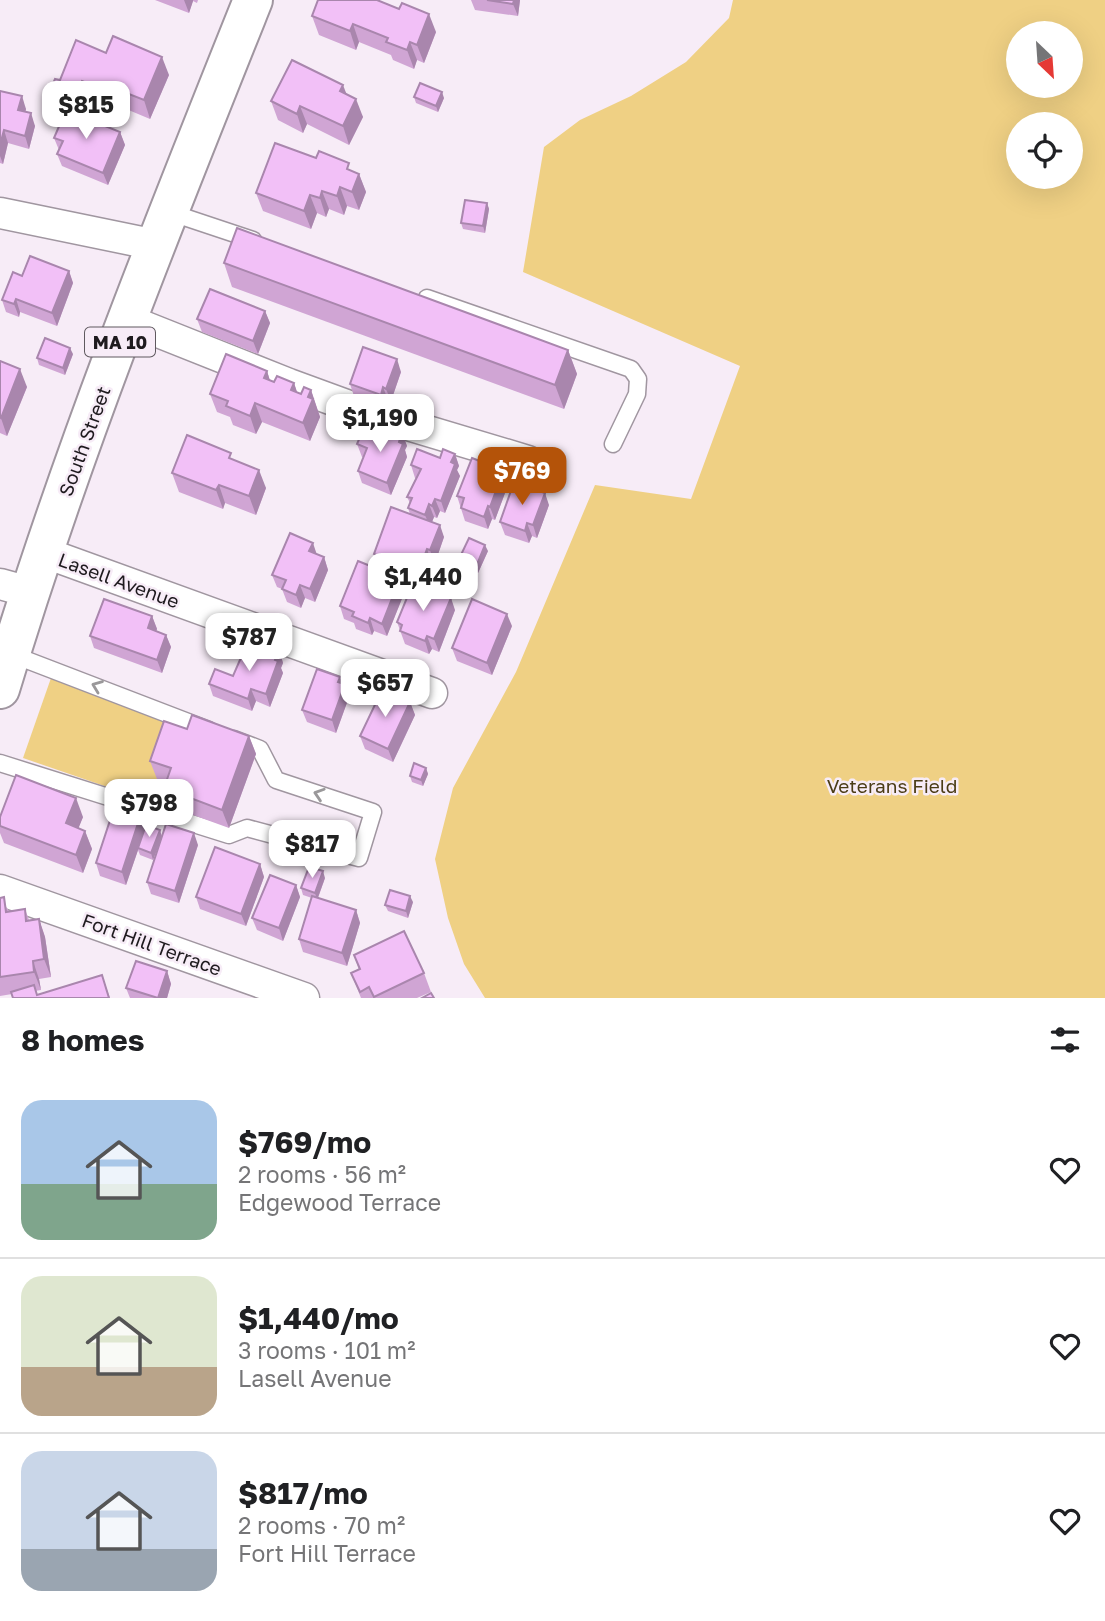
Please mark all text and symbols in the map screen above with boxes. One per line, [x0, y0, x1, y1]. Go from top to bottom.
north arrow [1006, 21, 1083, 98]
map controls [1006, 21, 1083, 189]
pin: $815 [45, 82, 127, 141]
text: $815 [58, 90, 114, 118]
button: locate [1006, 112, 1083, 189]
road number: MA 10 [85, 328, 155, 356]
street label: South Street [53, 383, 115, 499]
pin: $1,190 [323, 394, 437, 454]
text: $1,190 [342, 403, 418, 431]
pin: $769 [481, 448, 563, 507]
text: $769 [493, 456, 551, 484]
street label: Lasell Avenue [55, 548, 183, 612]
pin: $1,440 [366, 554, 480, 613]
text: $1,440 [384, 562, 462, 590]
pin: $787 [208, 614, 290, 673]
text: $787 [221, 622, 277, 650]
pin: $657 [344, 660, 426, 719]
text: $657 [357, 668, 413, 696]
one-way arrow [91, 681, 103, 695]
park label: Veterans Field [827, 774, 957, 797]
pin: $798 [108, 780, 190, 839]
text: $798 [120, 788, 178, 816]
one-way arrow [313, 788, 325, 803]
pin: $817 [271, 820, 353, 880]
text: $817 [285, 829, 339, 857]
street label: Fort Hill Terrace [79, 908, 225, 980]
icon: filters [1046, 1021, 1084, 1059]
text: 8 homes [21, 1022, 145, 1058]
text: $769/mo [238, 1124, 371, 1160]
icon: home [77, 1128, 161, 1212]
icon: heart [1046, 1151, 1084, 1189]
text: 2 rooms · 56 m² [238, 1160, 406, 1188]
text: Edgewood Terrace [238, 1188, 441, 1216]
text: $1,440/mo [238, 1300, 399, 1336]
icon: home [77, 1304, 161, 1388]
icon: heart [1046, 1327, 1084, 1365]
text: 3 rooms · 101 m² [238, 1336, 415, 1364]
text: Lasell Avenue [238, 1364, 392, 1392]
text: $817/mo [238, 1475, 368, 1511]
icon: home [77, 1479, 161, 1563]
icon: heart [1046, 1502, 1084, 1540]
text: 2 rooms · 70 m² [238, 1511, 405, 1539]
text: Fort Hill Terrace [238, 1539, 416, 1567]

